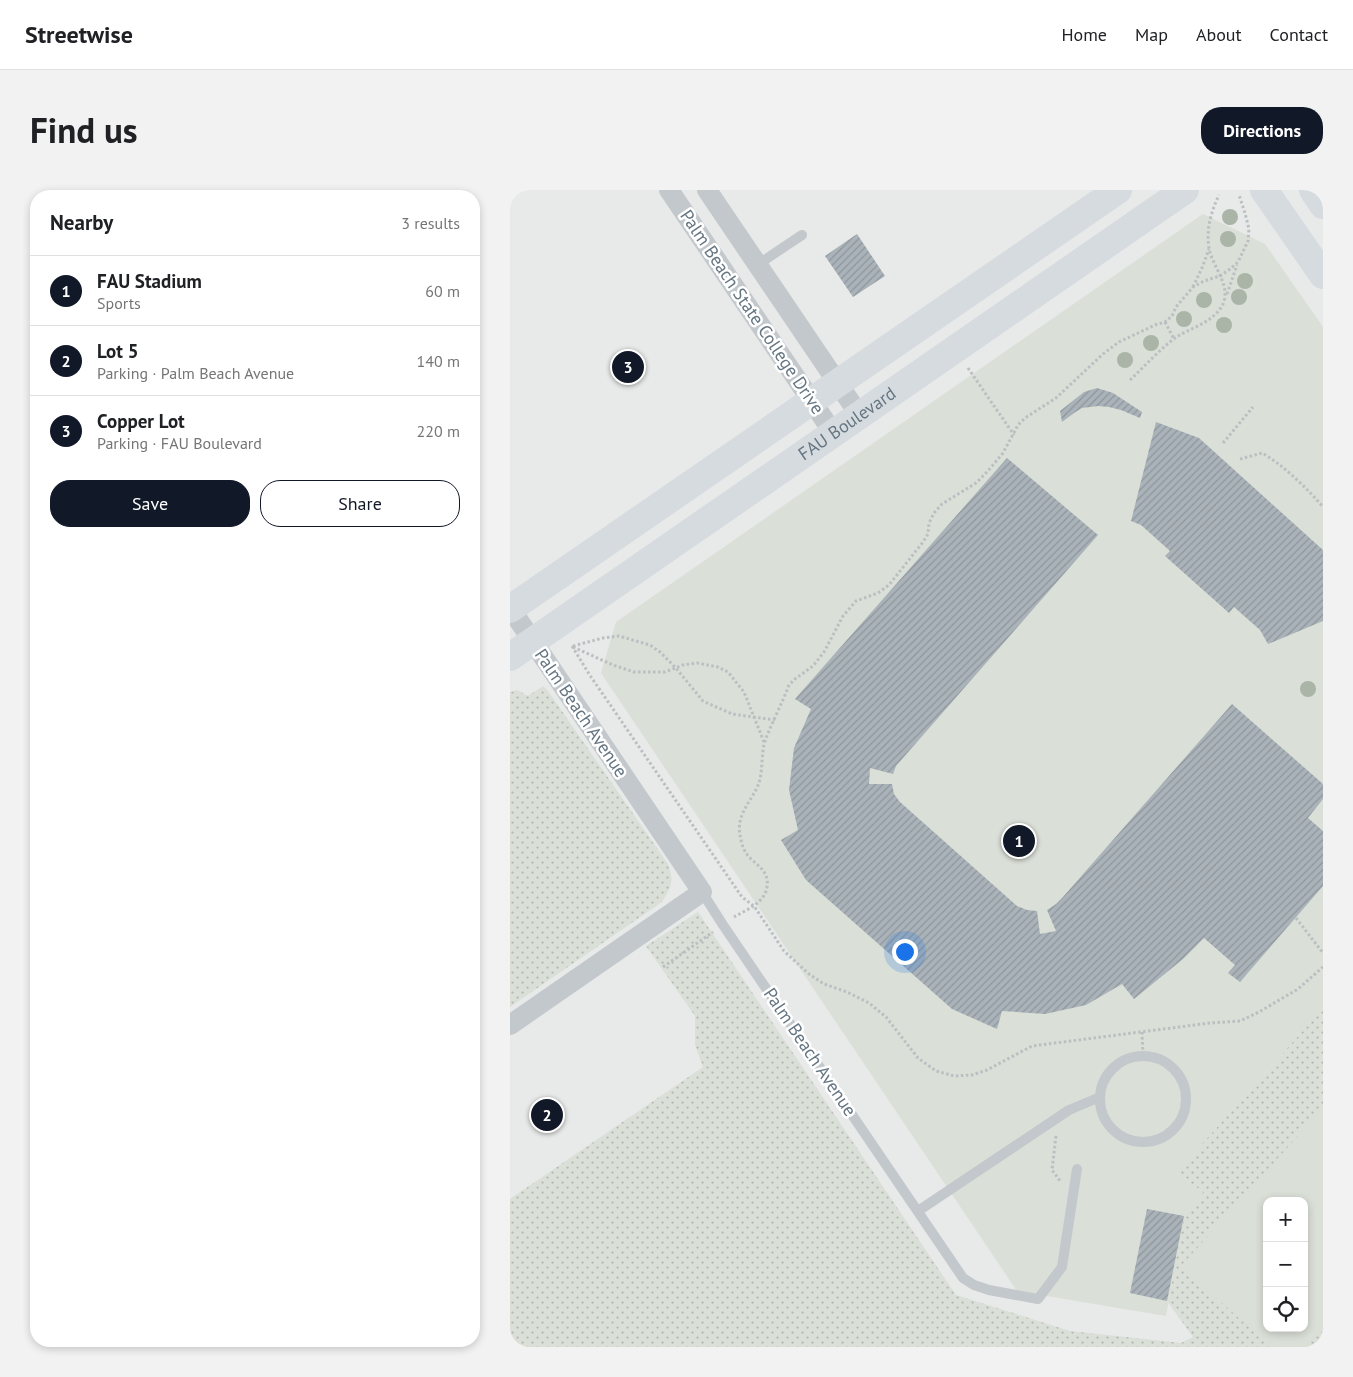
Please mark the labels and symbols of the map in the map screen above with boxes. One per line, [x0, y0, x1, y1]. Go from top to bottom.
street label: Palm Beach State College Drive [675, 205, 829, 418]
pin: 3 [612, 348, 644, 386]
street label: FAU Boulevard [794, 382, 900, 465]
street label: Palm Beach Avenue [530, 644, 633, 781]
pin: 1 [1003, 822, 1035, 860]
your location [892, 939, 918, 965]
street label: Palm Beach Avenue [759, 983, 862, 1120]
pin: 2 [531, 1096, 563, 1134]

